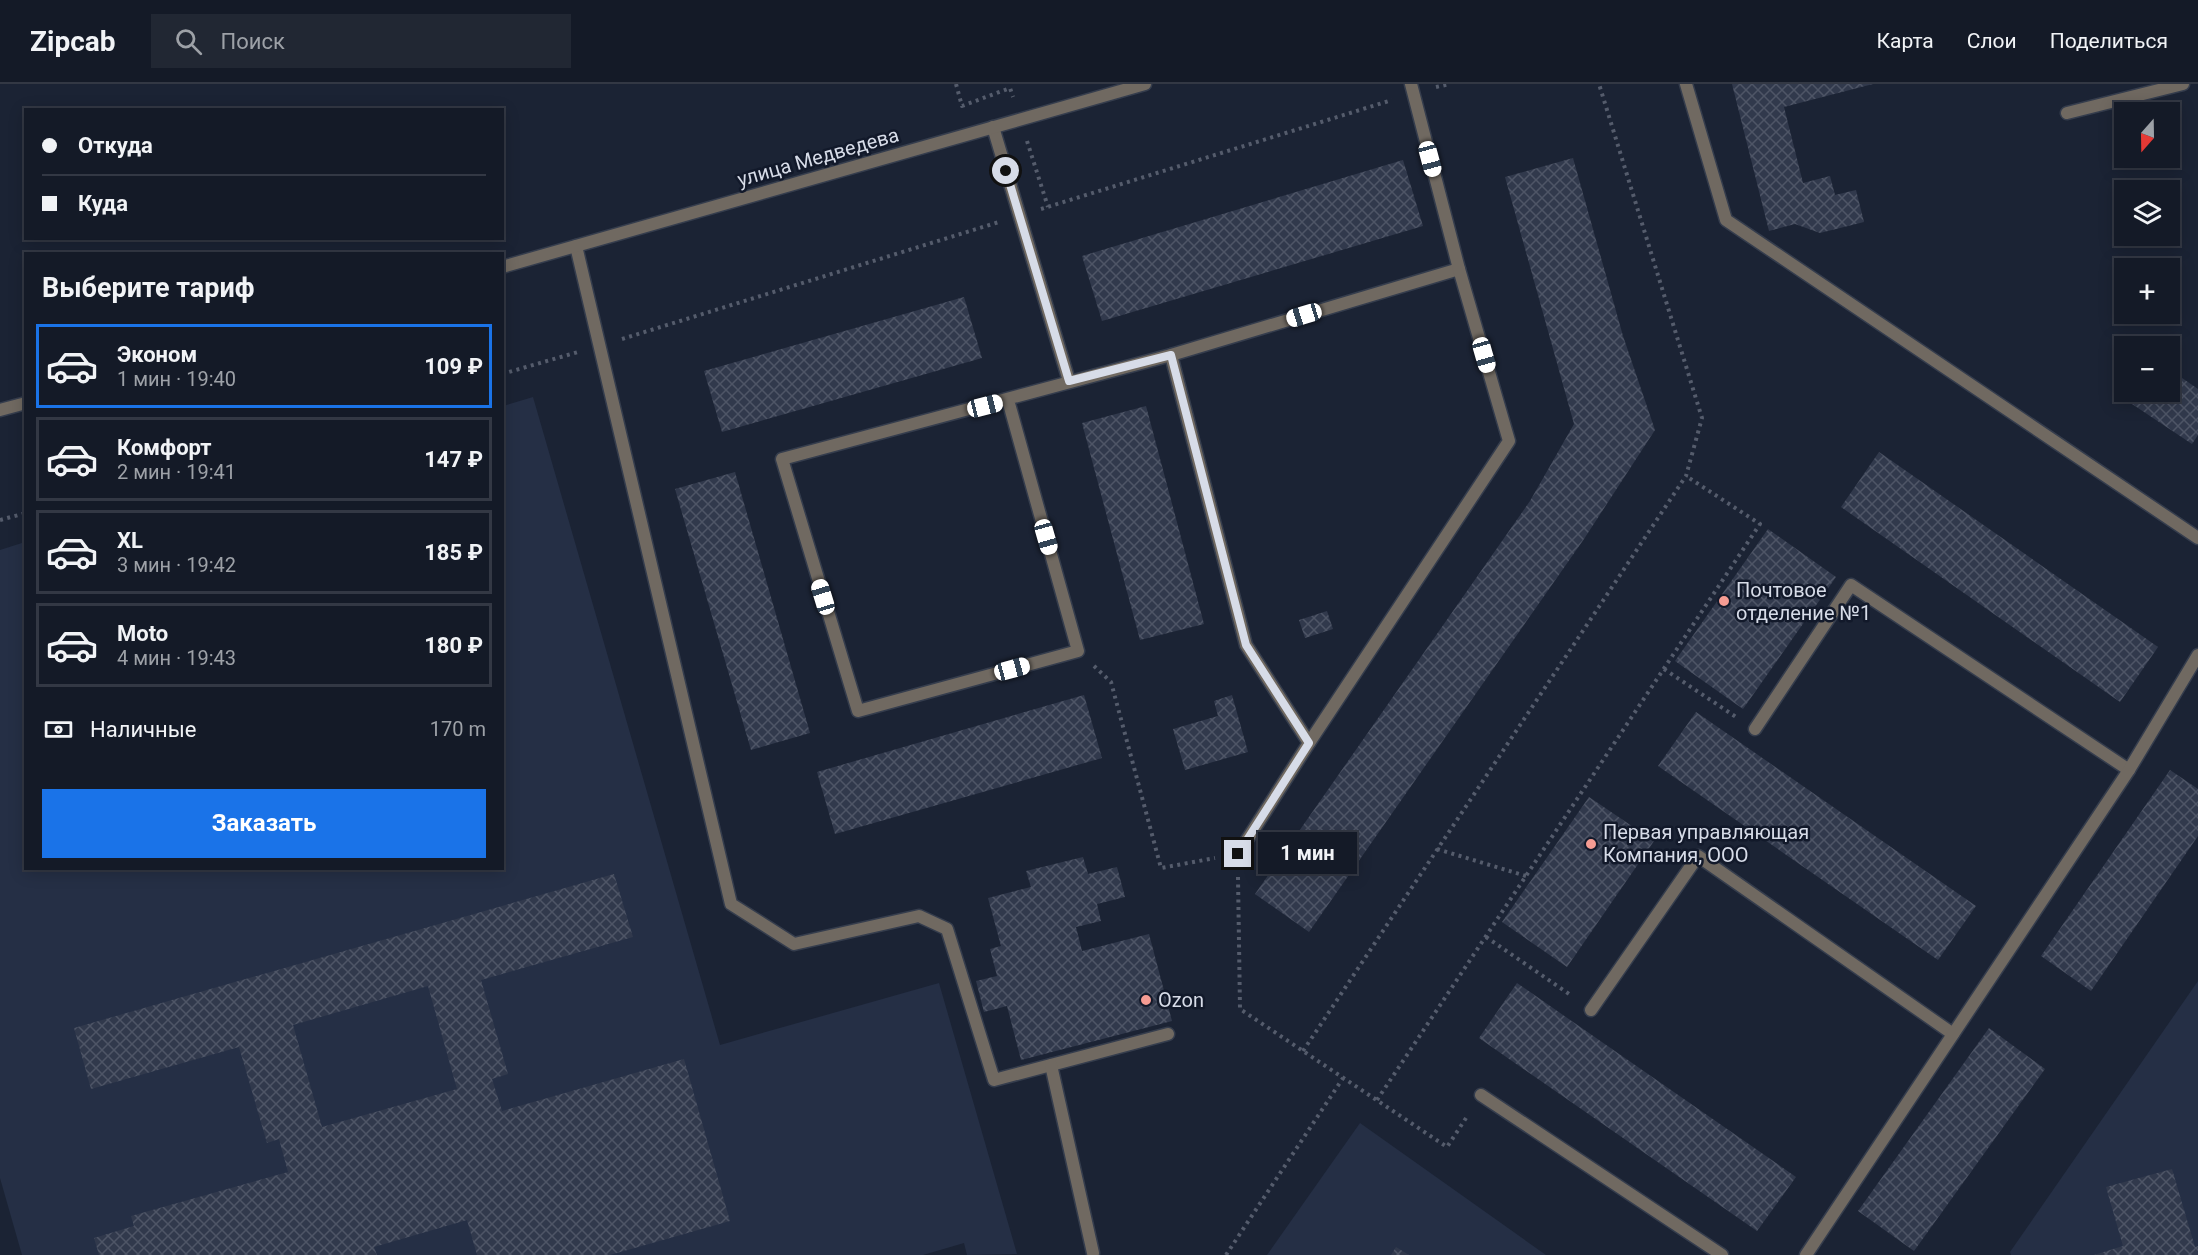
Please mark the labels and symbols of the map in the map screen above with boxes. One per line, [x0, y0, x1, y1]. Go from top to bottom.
north arrow [2114, 102, 2180, 168]
street label: улица Медведева [734, 122, 902, 192]
car [1417, 139, 1443, 179]
route start [992, 157, 1019, 184]
car [1284, 301, 1324, 329]
car [1470, 335, 1498, 375]
car [965, 393, 1005, 419]
car [1032, 517, 1060, 557]
car [809, 577, 837, 617]
place label: Почтовое отделение №1 [1736, 578, 1871, 625]
marker: Почтовое отделение №1 [1717, 594, 1731, 608]
car [992, 656, 1032, 682]
place label: Первая управляющая Компания, ООО [1603, 820, 1809, 867]
callout: 1 мин [1259, 833, 1358, 875]
marker: Первая управляющая Компания, ООО [1584, 837, 1598, 851]
route end [1224, 840, 1251, 867]
place label: Ozon [1158, 988, 1204, 1012]
marker: Ozon [1139, 993, 1153, 1007]

